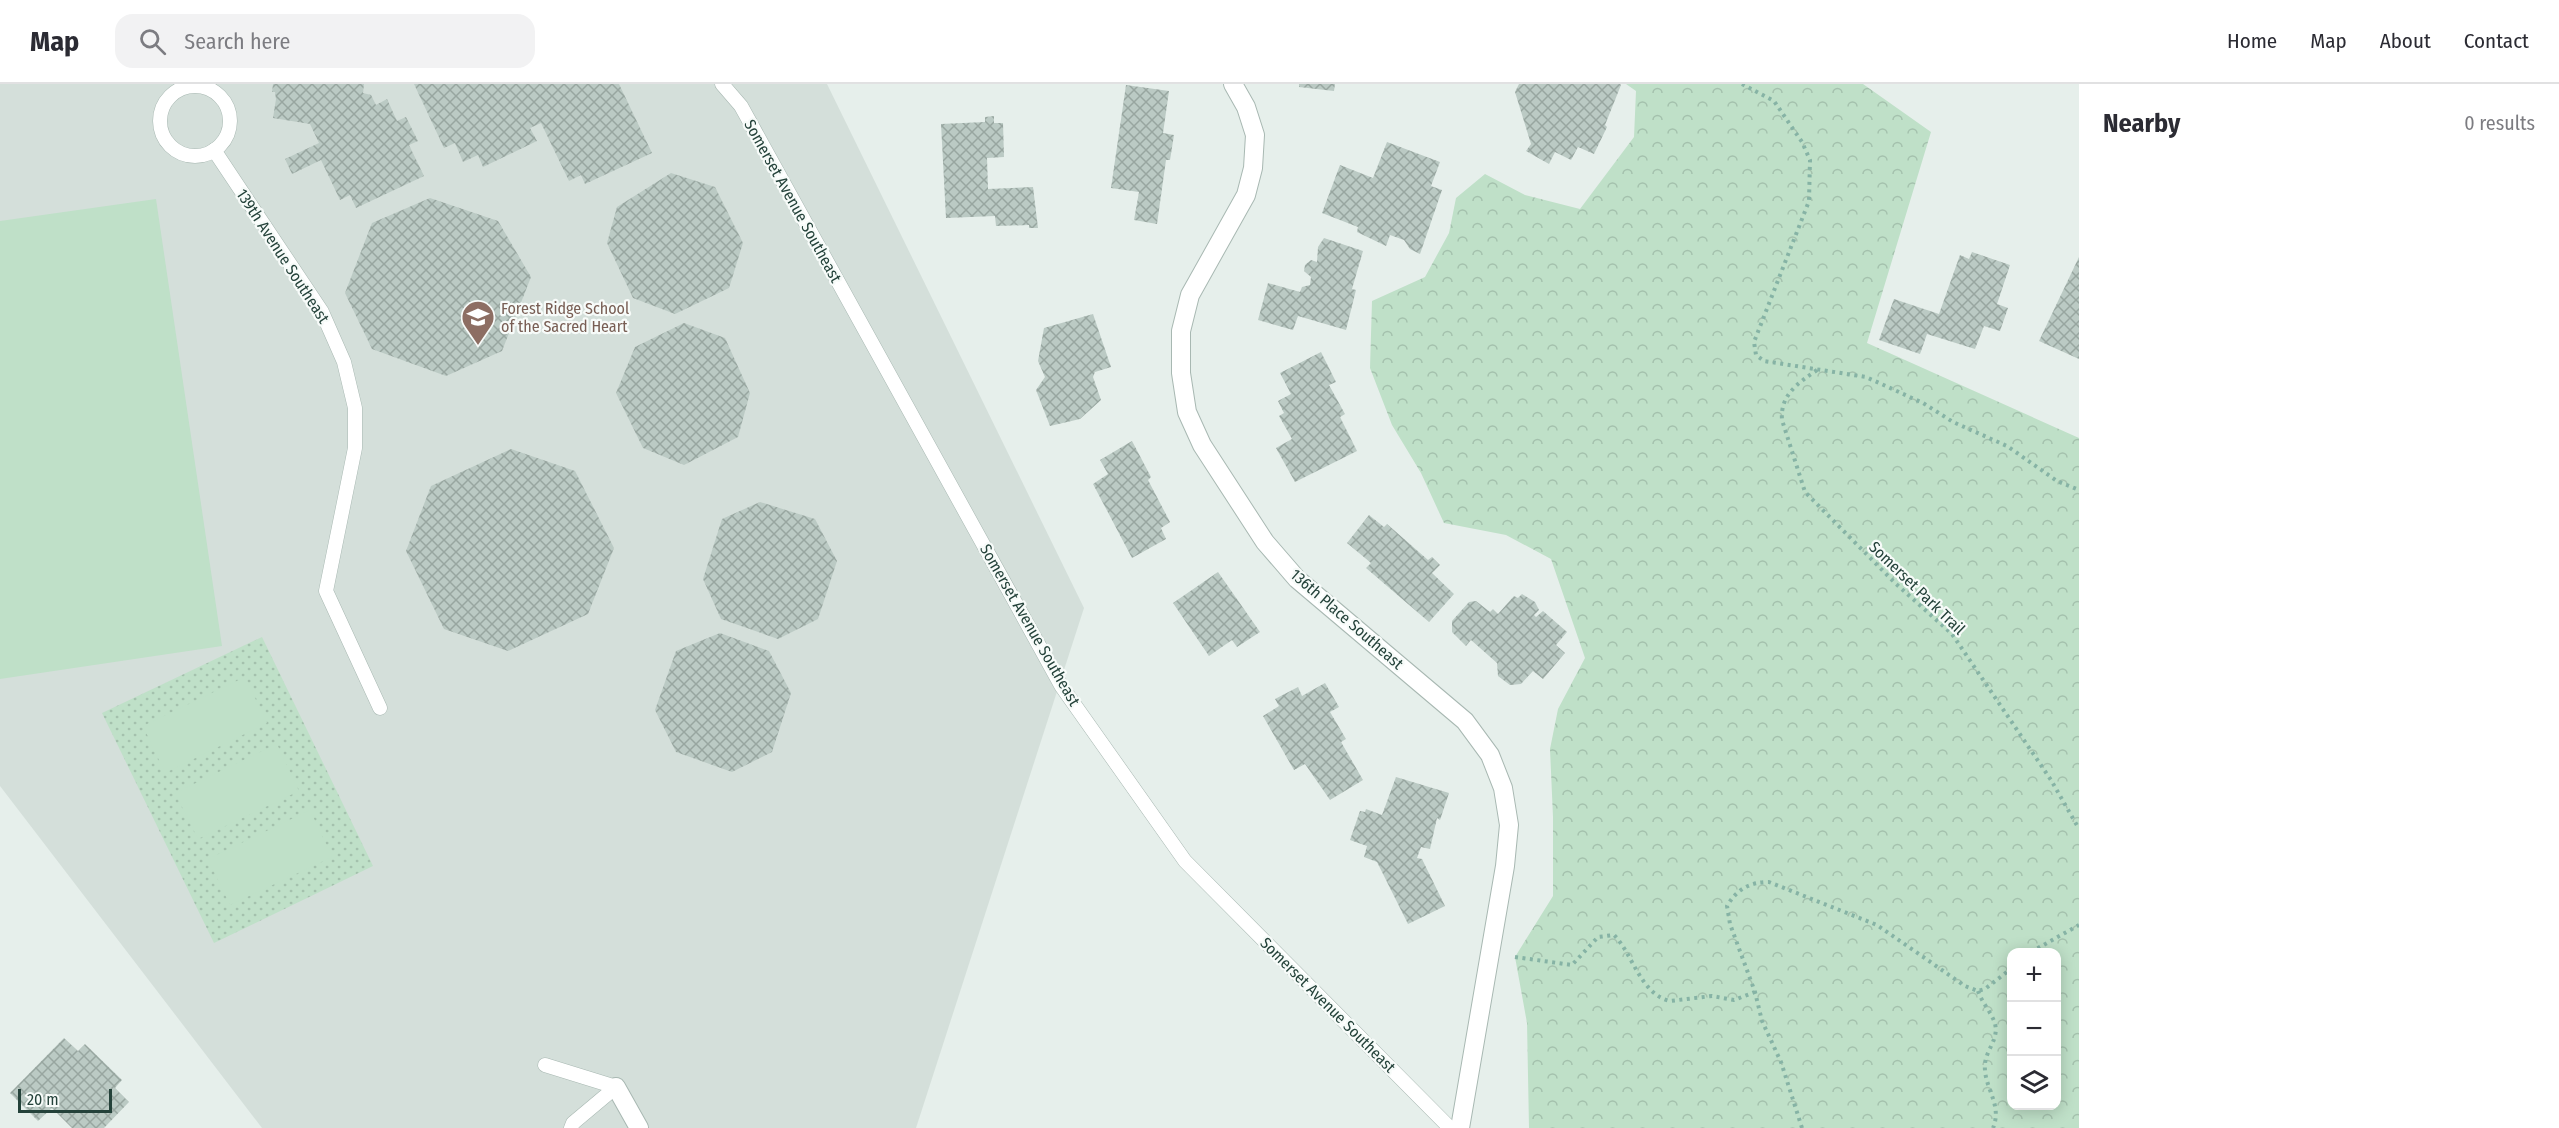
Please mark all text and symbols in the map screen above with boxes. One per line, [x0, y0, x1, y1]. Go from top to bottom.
search box [115, 14, 535, 68]
text: Map [30, 25, 79, 58]
icon: search [136, 25, 169, 58]
text: Search here [184, 28, 290, 55]
text: Home [2227, 28, 2277, 54]
text: Map [2310, 28, 2347, 54]
text: About [2380, 28, 2431, 54]
text: Contact [2464, 28, 2529, 54]
text: Nearby [2103, 108, 2180, 139]
text: 0 results [2464, 111, 2535, 135]
street label: Somerset Avenue Southeast [740, 116, 846, 286]
street label: 139th Avenue Southeast [232, 185, 334, 327]
school or university icon: Forest Ridge School of the Sacred Heart [460, 299, 496, 346]
place label: Forest Ridge School of the Sacred Heart [501, 299, 629, 336]
street label: Somerset Park Trail [1865, 537, 1969, 639]
street label: Somerset Avenue Southeast [976, 541, 1084, 710]
street label: 136th Place Southeast [1287, 565, 1408, 674]
street label: Somerset Avenue Southeast [1256, 933, 1400, 1077]
map controls [2007, 948, 2061, 1110]
button: + [2007, 948, 2061, 1002]
button: − [2007, 1002, 2061, 1056]
button: layers [2007, 1056, 2061, 1110]
scale bar [18, 1086, 112, 1114]
text: 20 m [27, 1090, 58, 1109]

